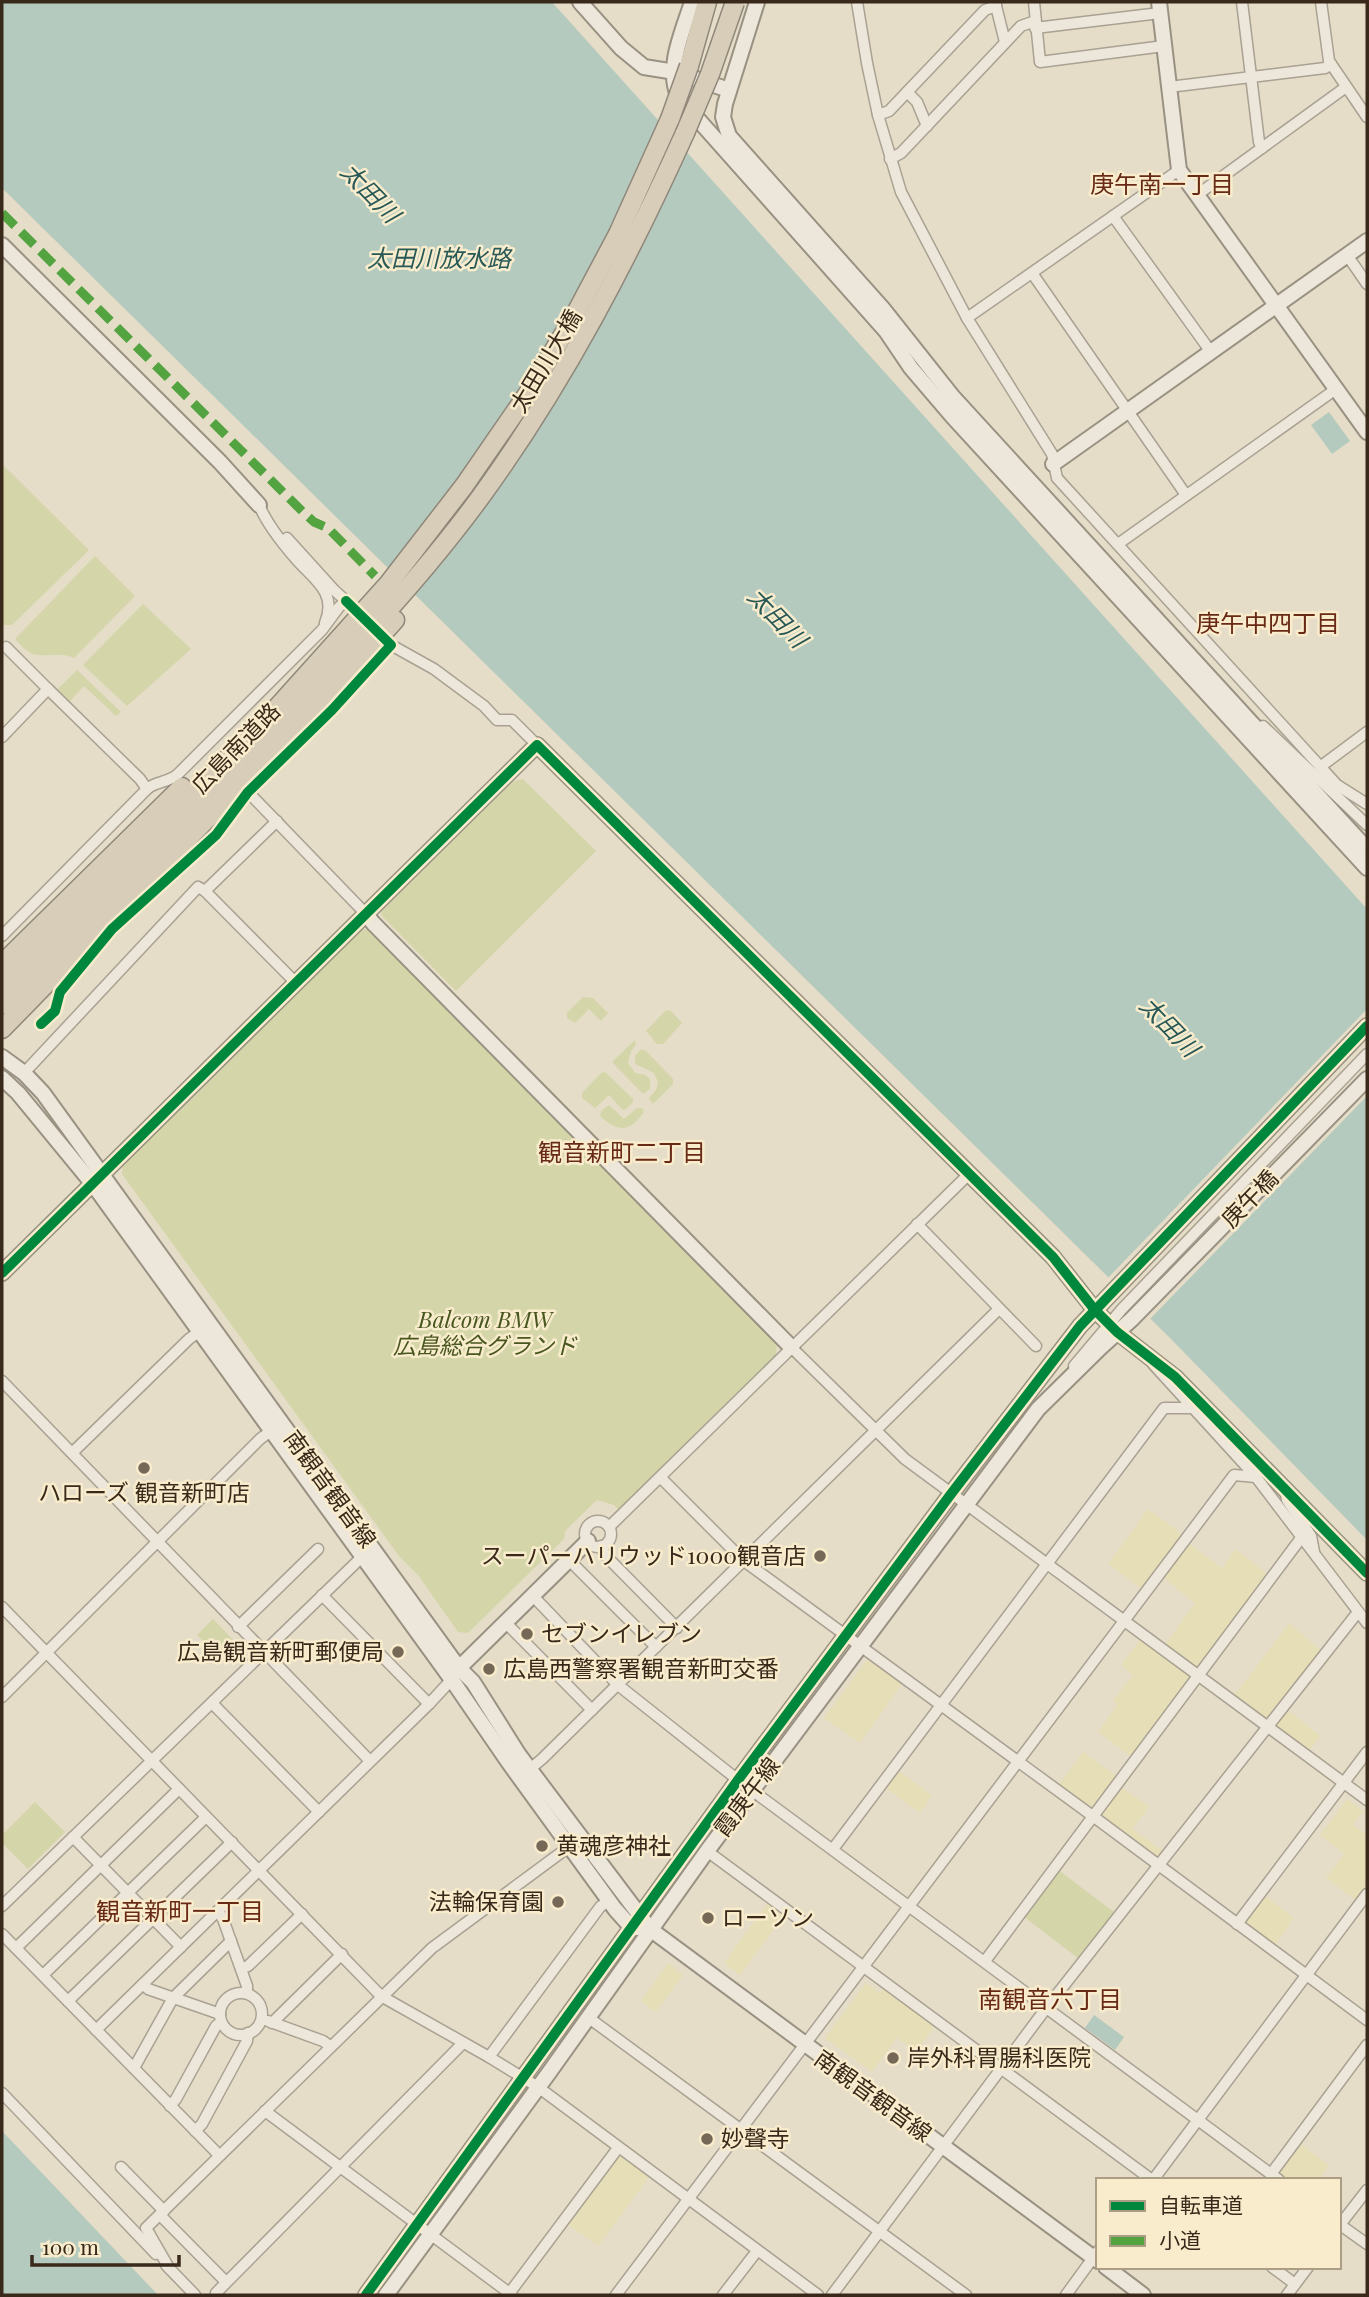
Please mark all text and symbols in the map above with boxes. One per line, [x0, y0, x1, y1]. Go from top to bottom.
water label: 太田川 [335, 155, 410, 231]
district label: 庚午南一丁目 [1090, 167, 1234, 199]
water label: 太田川放水路 [367, 241, 513, 273]
street label: 太田川大橋 [502, 303, 588, 417]
water label: 太田川 [742, 580, 817, 656]
district label: 庚午中四丁目 [1196, 606, 1340, 638]
street label: 広島南道路 [184, 695, 286, 799]
water label: 太田川 [1134, 989, 1209, 1065]
district label: 観音新町二丁目 [538, 1135, 706, 1167]
street label: 庚午橋 [1214, 1162, 1284, 1234]
park label: Balcom BMW 広島総合グランド [393, 1303, 578, 1360]
street label: 南観音観音線 [278, 1423, 384, 1553]
marker: ハローズ 観音新町店 [136, 1460, 152, 1476]
place label: ハローズ 観音新町店 [38, 1476, 250, 1507]
place label: スーパーハリウッド1000観音店 [481, 1539, 806, 1570]
marker: スーパーハリウッド1000観音店 [812, 1548, 828, 1564]
place label: セブンイレブン [541, 1617, 702, 1648]
marker: セブンイレブン [519, 1626, 535, 1642]
place label: 広島観音新町郵便局 [177, 1635, 384, 1666]
marker: 広島観音新町郵便局 [390, 1644, 406, 1660]
place label: 広島西警察署観音新町交番 [503, 1652, 779, 1683]
marker: 広島西警察署観音新町交番 [481, 1661, 497, 1677]
street label: 霞庚午線 [706, 1750, 786, 1842]
place label: 黄魂彦神社 [556, 1829, 671, 1860]
marker: 黄魂彦神社 [534, 1838, 550, 1854]
place label: 法輪保育園 [429, 1885, 544, 1916]
district label: 観音新町一丁目 [96, 1894, 264, 1926]
marker: 法輪保育園 [550, 1894, 566, 1910]
place label: ローソン [722, 1901, 814, 1932]
marker: ローソン [700, 1910, 716, 1926]
district label: 南観音六丁目 [978, 1982, 1122, 2014]
place label: 岸外科胃腸科医院 [907, 2041, 1091, 2072]
street label: 南観音観音線 [809, 2042, 939, 2148]
marker: 岸外科胃腸科医院 [885, 2050, 901, 2066]
place label: 妙聲寺 [721, 2122, 790, 2153]
marker: 妙聲寺 [699, 2131, 715, 2147]
legend [1096, 2178, 1341, 2269]
text: 自転車道 [1159, 2190, 1243, 2218]
scale bar [32, 2224, 178, 2268]
text: 小道 [1159, 2225, 1201, 2253]
text: 100 m [42, 2232, 99, 2260]

